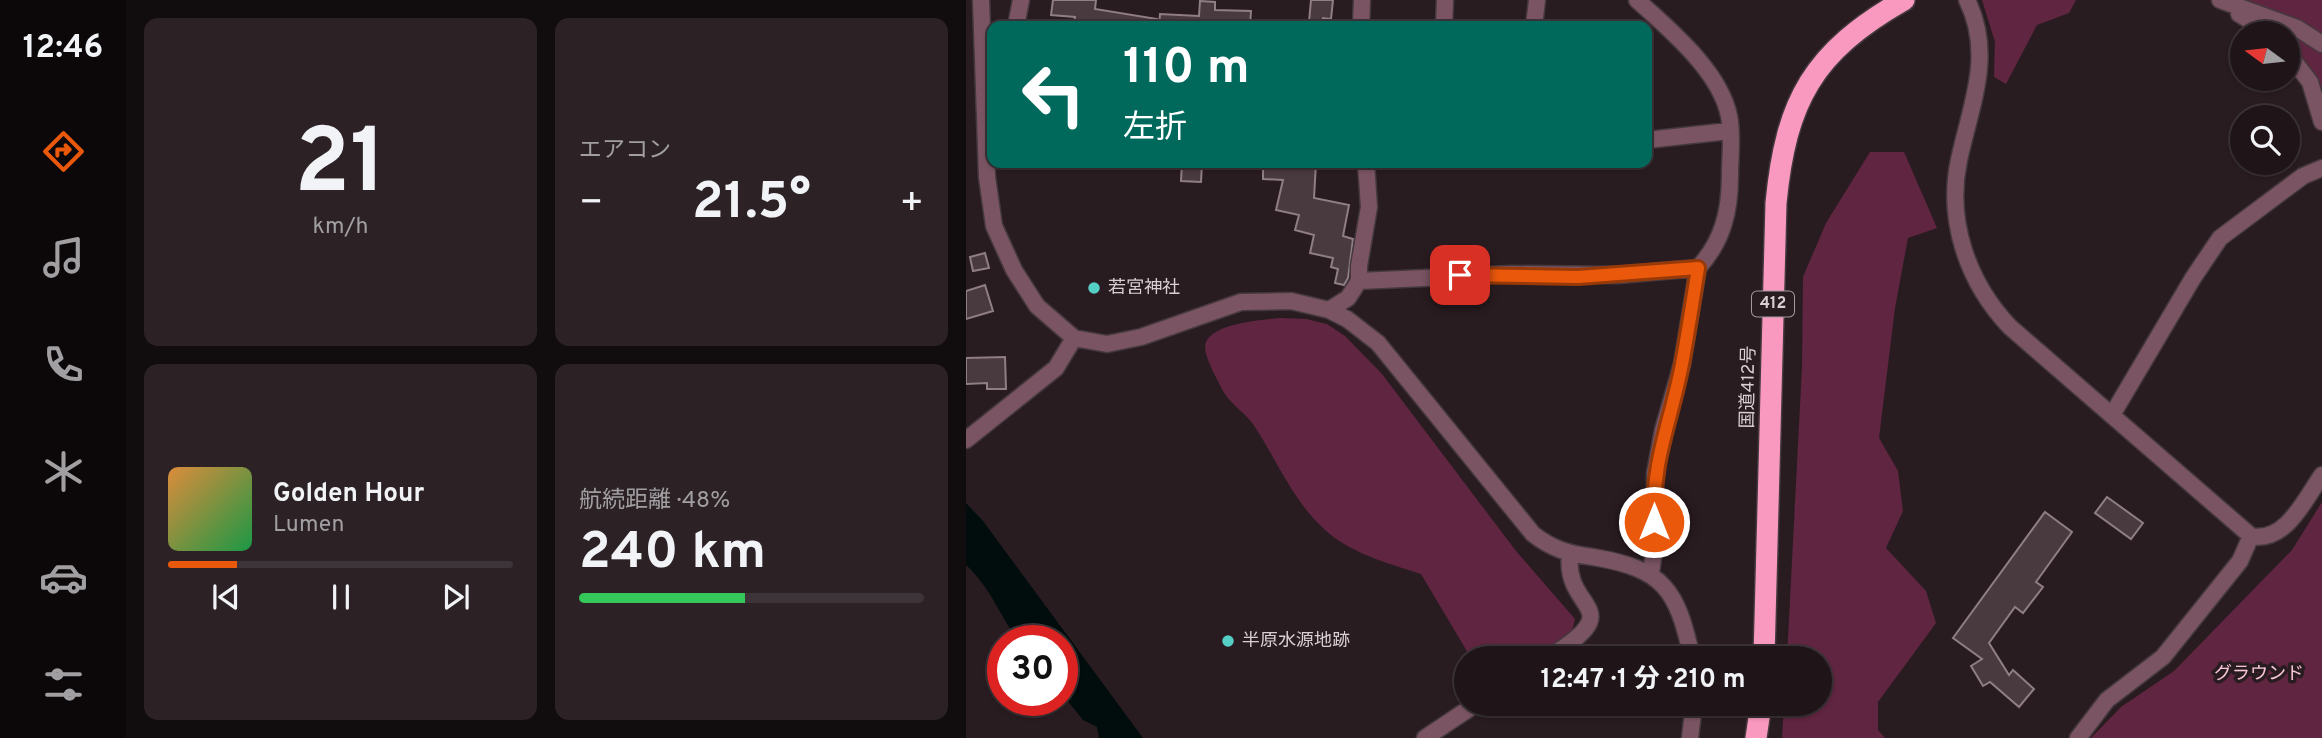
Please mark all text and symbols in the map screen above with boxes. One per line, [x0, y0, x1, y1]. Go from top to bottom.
north arrow [2230, 21, 2300, 91]
map controls [2230, 21, 2300, 175]
text: 12:46 [23, 29, 103, 69]
text: 110 m [1123, 39, 1250, 101]
icon: left [1008, 49, 1099, 140]
button: search [2230, 105, 2300, 175]
text: 左折 [1123, 109, 1187, 149]
text: 21 [294, 110, 387, 225]
icon: directions [39, 127, 88, 176]
text: エアコン [579, 137, 671, 166]
text: 21.5° [692, 171, 811, 237]
text: − [579, 180, 604, 229]
text: + [899, 180, 924, 229]
text: km/h [313, 213, 368, 242]
icon: music [39, 233, 88, 282]
pin [1430, 245, 1490, 305]
icon: arrive [1441, 256, 1479, 294]
place label: 若宮神社 [1108, 277, 1180, 300]
marker: 若宮神社 [1086, 280, 1102, 296]
road number: 412 [1752, 292, 1794, 316]
icon: phone [39, 340, 88, 389]
street label: 国道412号 [1737, 345, 1761, 429]
icon: climate [39, 447, 88, 496]
text: Golden Hour [273, 478, 424, 511]
position arrow [1617, 485, 1691, 559]
text: 航続距離 · 48% [579, 487, 730, 516]
text: Lumen [273, 511, 344, 540]
text: 240 km [579, 521, 766, 587]
icon: car [39, 553, 88, 602]
icon: previous [207, 578, 245, 616]
icon: pause [322, 578, 360, 616]
icon: next [437, 578, 475, 616]
speed limit sign: 30 [987, 625, 1078, 716]
place label: 半原水源地跡 [1242, 630, 1350, 653]
marker: 半原水源地跡 [1220, 633, 1236, 649]
icon: filters [39, 660, 88, 709]
park label: グラウンド [2214, 663, 2304, 686]
text: 12:47 · 1 分 · 210 m [1541, 664, 1745, 697]

